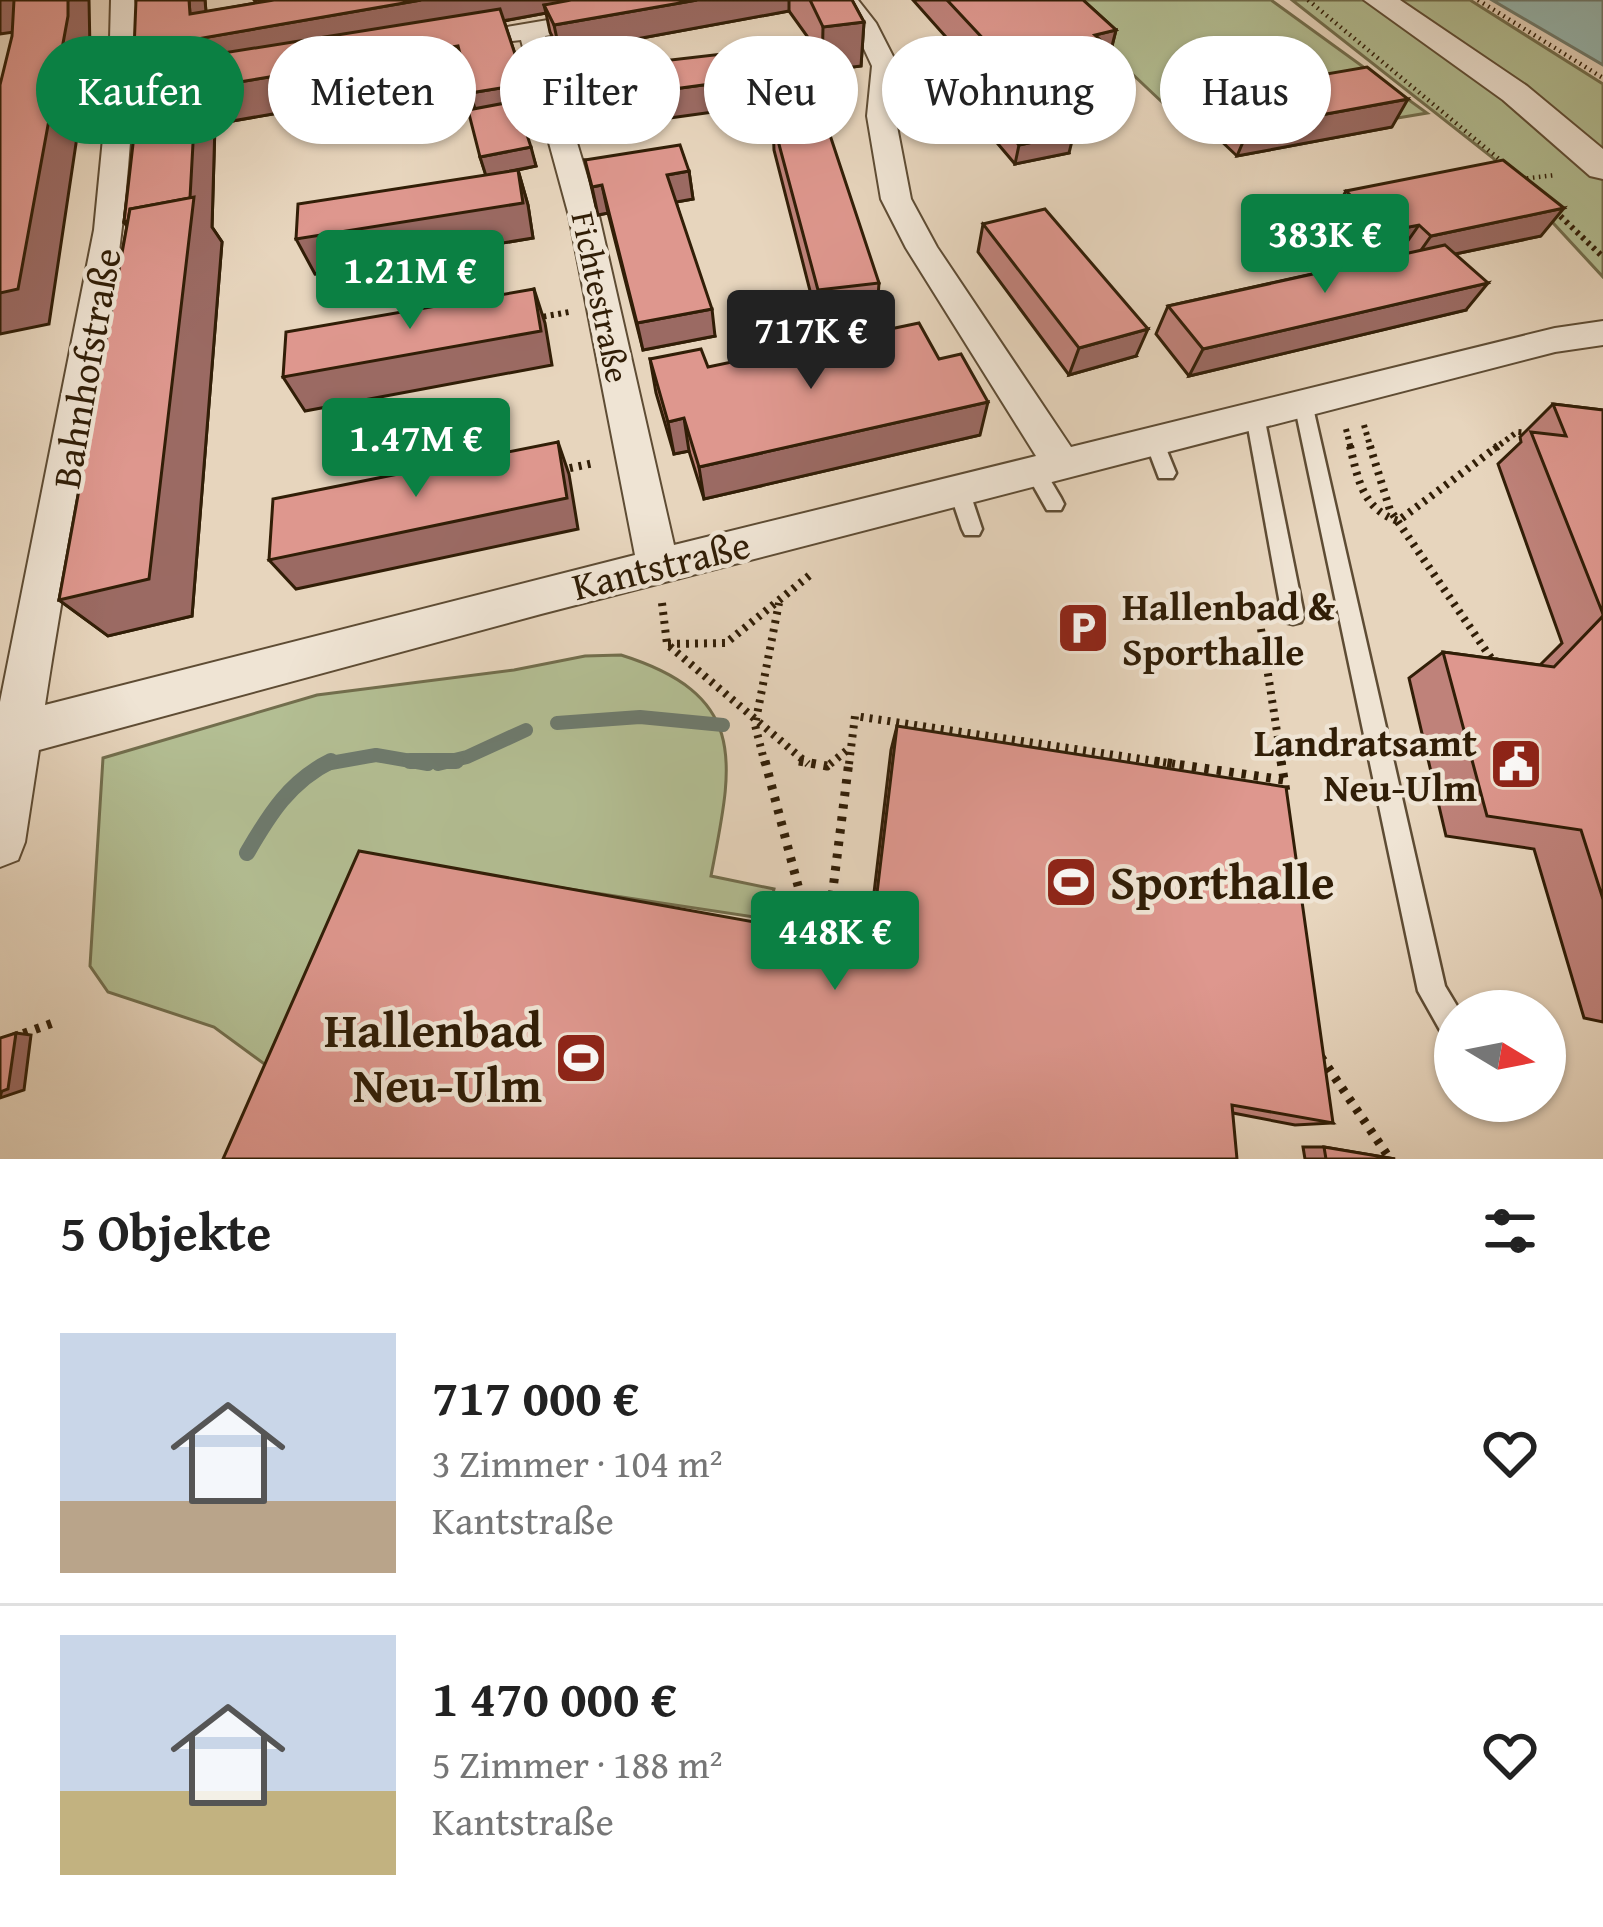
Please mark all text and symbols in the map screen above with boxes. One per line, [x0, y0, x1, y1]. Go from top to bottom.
chip: Kaufen [36, 36, 244, 144]
chip: Mieten [268, 36, 476, 144]
chip: Filter [500, 36, 680, 144]
chip: Neu [704, 36, 858, 144]
chip: Wohnung [882, 36, 1136, 144]
chip: Haus [1160, 36, 1331, 144]
pin: 383K € [1227, 194, 1423, 296]
text: 383K € [1268, 204, 1382, 261]
street label: Fichtestraße [559, 207, 643, 387]
pin: 1.21M € [299, 230, 521, 332]
text: 1.21M € [343, 240, 477, 297]
street label: Bahnhofstraße [36, 243, 135, 493]
pin: 717K € [713, 290, 909, 392]
text: 717K € [754, 300, 868, 357]
pin: 1.47M € [305, 398, 527, 500]
text: 1.47M € [349, 408, 483, 465]
street label: Kantstraße [566, 515, 756, 614]
place label: Hallenbad & Sporthalle [1122, 577, 1336, 679]
parking icon: Hallenbad & Sporthalle [1055, 600, 1111, 656]
place label: Landratsamt Neu-Ulm [1254, 713, 1478, 815]
public building icon: Landratsamt Neu-Ulm [1488, 736, 1544, 792]
place label: Sporthalle [1110, 846, 1335, 917]
sports icon: Sporthalle [1043, 854, 1099, 910]
pin: 448K € [737, 891, 933, 993]
text: 448K € [778, 901, 892, 958]
north arrow [1434, 990, 1566, 1122]
map controls [1434, 990, 1566, 1122]
place label: Hallenbad Neu-Ulm [324, 994, 542, 1120]
sports icon: Hallenbad Neu-Ulm [553, 1030, 609, 1086]
text: 5 Objekte [60, 1194, 271, 1269]
icon: filters [1477, 1198, 1543, 1264]
text: 717 000 € [432, 1359, 639, 1434]
icon: home [156, 1381, 300, 1525]
icon: heart [1477, 1420, 1543, 1486]
text: 3 Zimmer · 104 m² [432, 1434, 723, 1491]
text: Kantstraße [432, 1491, 614, 1548]
text: 1 470 000 € [432, 1660, 677, 1735]
icon: home [156, 1683, 300, 1827]
icon: heart [1477, 1722, 1543, 1788]
text: 5 Zimmer · 188 m² [432, 1735, 723, 1792]
text: Kantstraße [432, 1792, 614, 1849]

